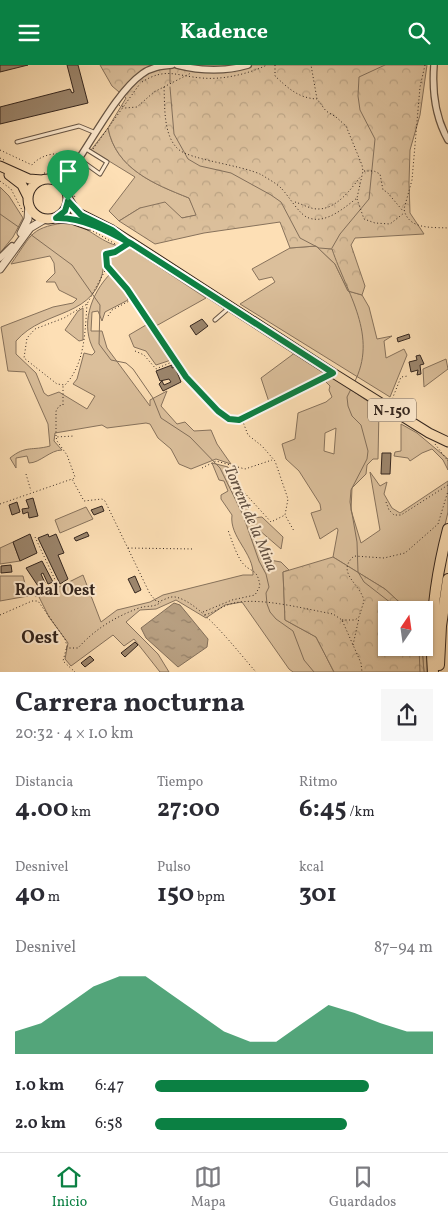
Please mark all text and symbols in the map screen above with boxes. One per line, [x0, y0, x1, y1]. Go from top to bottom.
text: Kadence [180, 17, 268, 48]
icon: menu [15, 19, 43, 47]
icon: search [405, 19, 433, 47]
pin [47, 150, 89, 201]
icon: arrive [54, 157, 82, 185]
road number: N-150 [368, 399, 416, 421]
water label: Torrent de la Mina [218, 462, 283, 576]
district label: Rodal Oest [15, 580, 95, 602]
north arrow [378, 601, 432, 656]
map controls [378, 601, 433, 656]
district label: Oest [21, 626, 59, 651]
text: Carrera nocturna [15, 684, 245, 723]
button: share [381, 689, 433, 741]
text: 20:32 · 4 × 1.0 km [15, 723, 134, 745]
text: Distancia [15, 773, 73, 792]
text: Tiempo [157, 773, 203, 792]
text: Ritmo [299, 773, 338, 792]
text: 4.00 [15, 792, 68, 827]
text: 27:00 [157, 792, 220, 827]
text: 6:45 [299, 792, 347, 827]
text: km [68, 803, 91, 822]
text: /km [347, 803, 375, 822]
text: Desnivel [15, 858, 69, 877]
text: Pulso [157, 858, 191, 877]
text: kcal [299, 858, 324, 877]
text: 40 [15, 877, 45, 912]
text: 150 [157, 877, 194, 912]
text: 301 [299, 877, 337, 912]
text: m [45, 888, 60, 907]
text: bpm [194, 888, 225, 907]
text: Desnivel [15, 937, 76, 959]
text: 87–94 m [374, 937, 433, 959]
text: 1.0 km [15, 1075, 64, 1097]
text: 6:47 [95, 1075, 124, 1097]
text: 2.0 km [15, 1113, 66, 1135]
text: 6:58 [95, 1113, 123, 1135]
tab: Inicio [52, 1163, 87, 1212]
tab: Mapa [191, 1163, 226, 1212]
tab: Guardados [329, 1163, 396, 1212]

